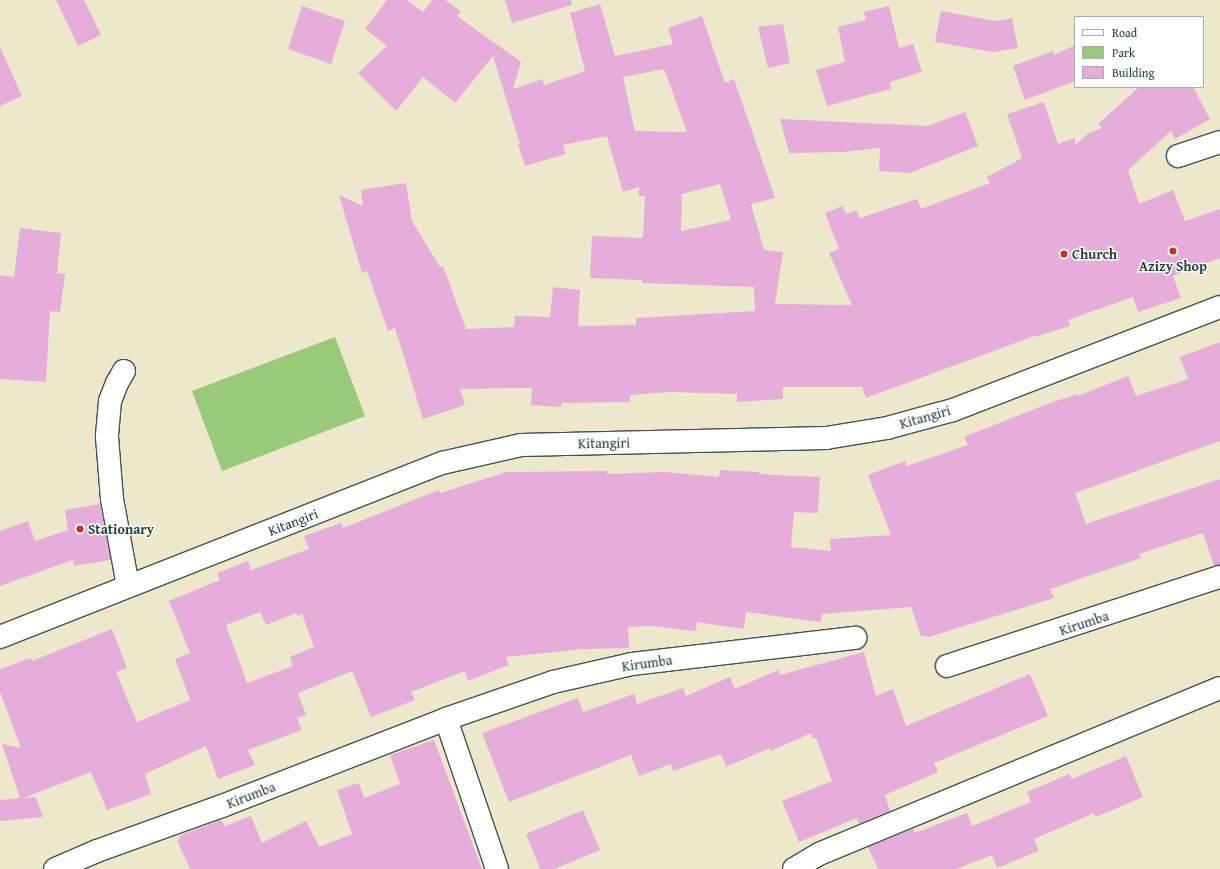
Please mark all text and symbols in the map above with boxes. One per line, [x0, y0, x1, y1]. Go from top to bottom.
legend [1074, 16, 1204, 88]
text: Road [1112, 24, 1137, 41]
text: Park [1112, 44, 1135, 61]
text: Building [1112, 64, 1155, 81]
place label: Church [1072, 246, 1117, 262]
marker: Azizy Shop [1168, 246, 1178, 256]
marker: Church [1059, 249, 1069, 259]
place label: Azizy Shop [1139, 258, 1207, 274]
street label: Kitangiri [898, 402, 952, 432]
street label: Kitangiri [578, 434, 630, 452]
street label: Kitangiri [266, 505, 320, 539]
place label: Stationary [88, 521, 154, 537]
marker: Stationary [75, 524, 85, 534]
street label: Kirumba [1057, 607, 1111, 639]
street label: Kirumba [621, 651, 673, 675]
street label: Kirumba [224, 778, 278, 812]

